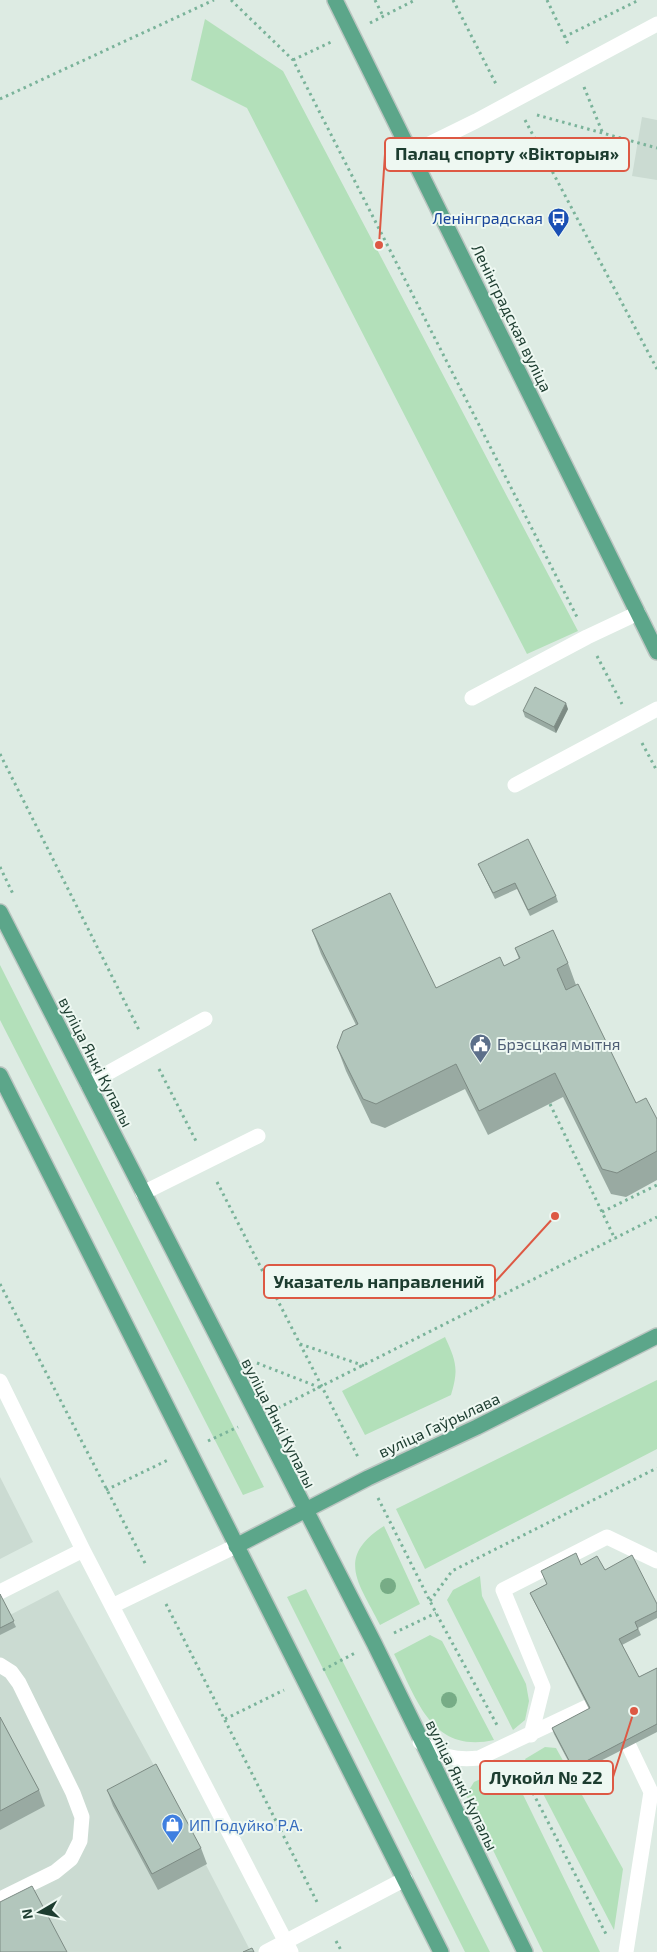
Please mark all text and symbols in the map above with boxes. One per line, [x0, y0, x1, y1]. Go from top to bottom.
callout: Палац спорту «Вікторыя» [385, 138, 629, 171]
text: Палац спорту «Вікторыя» [395, 142, 619, 164]
bus stop icon: Ленінградская [547, 206, 571, 237]
place label: Ленінградская [432, 208, 543, 227]
street label: Ленінградская вуліца [467, 241, 557, 395]
street label: вуліца Янкі Купалы [55, 994, 137, 1130]
public building icon: Брэсцкая мытня [469, 1032, 493, 1063]
place label: Брэсцкая мытня [497, 1034, 620, 1053]
callout: Указатель направлений [264, 1265, 495, 1298]
text: Указатель направлений [274, 1270, 485, 1292]
street label: вуліца Янкі Купалы [238, 1355, 320, 1491]
street label: вуліца Гаўрылава [375, 1388, 503, 1462]
street label: вуліца Янкі Купалы [422, 1716, 502, 1854]
callout: Лукойл № 22 [480, 1761, 613, 1794]
text: Лукойл № 22 [489, 1766, 603, 1788]
shop icon: ИП Годуйко Р.А. [161, 1813, 185, 1844]
place label: ИП Годуйко Р.А. [189, 1815, 303, 1835]
north arrow [15, 1887, 65, 1937]
text: N [17, 1908, 36, 1920]

